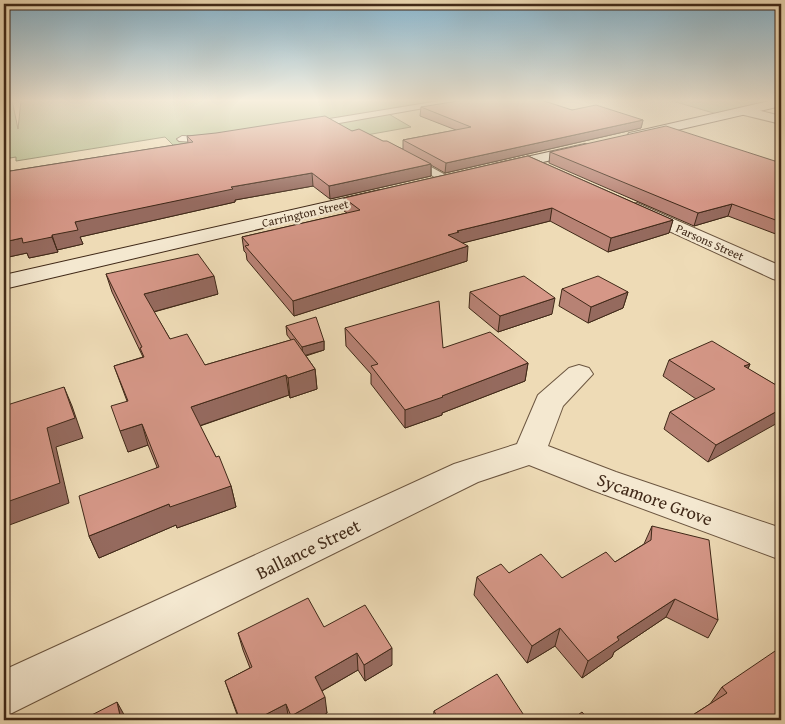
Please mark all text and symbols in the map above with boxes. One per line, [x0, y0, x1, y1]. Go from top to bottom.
street label: Carrington Street [260, 195, 351, 231]
street label: Parsons Street [673, 219, 747, 265]
street label: Sycamore Grove [593, 466, 717, 532]
street label: Ballance Street [251, 512, 365, 586]

